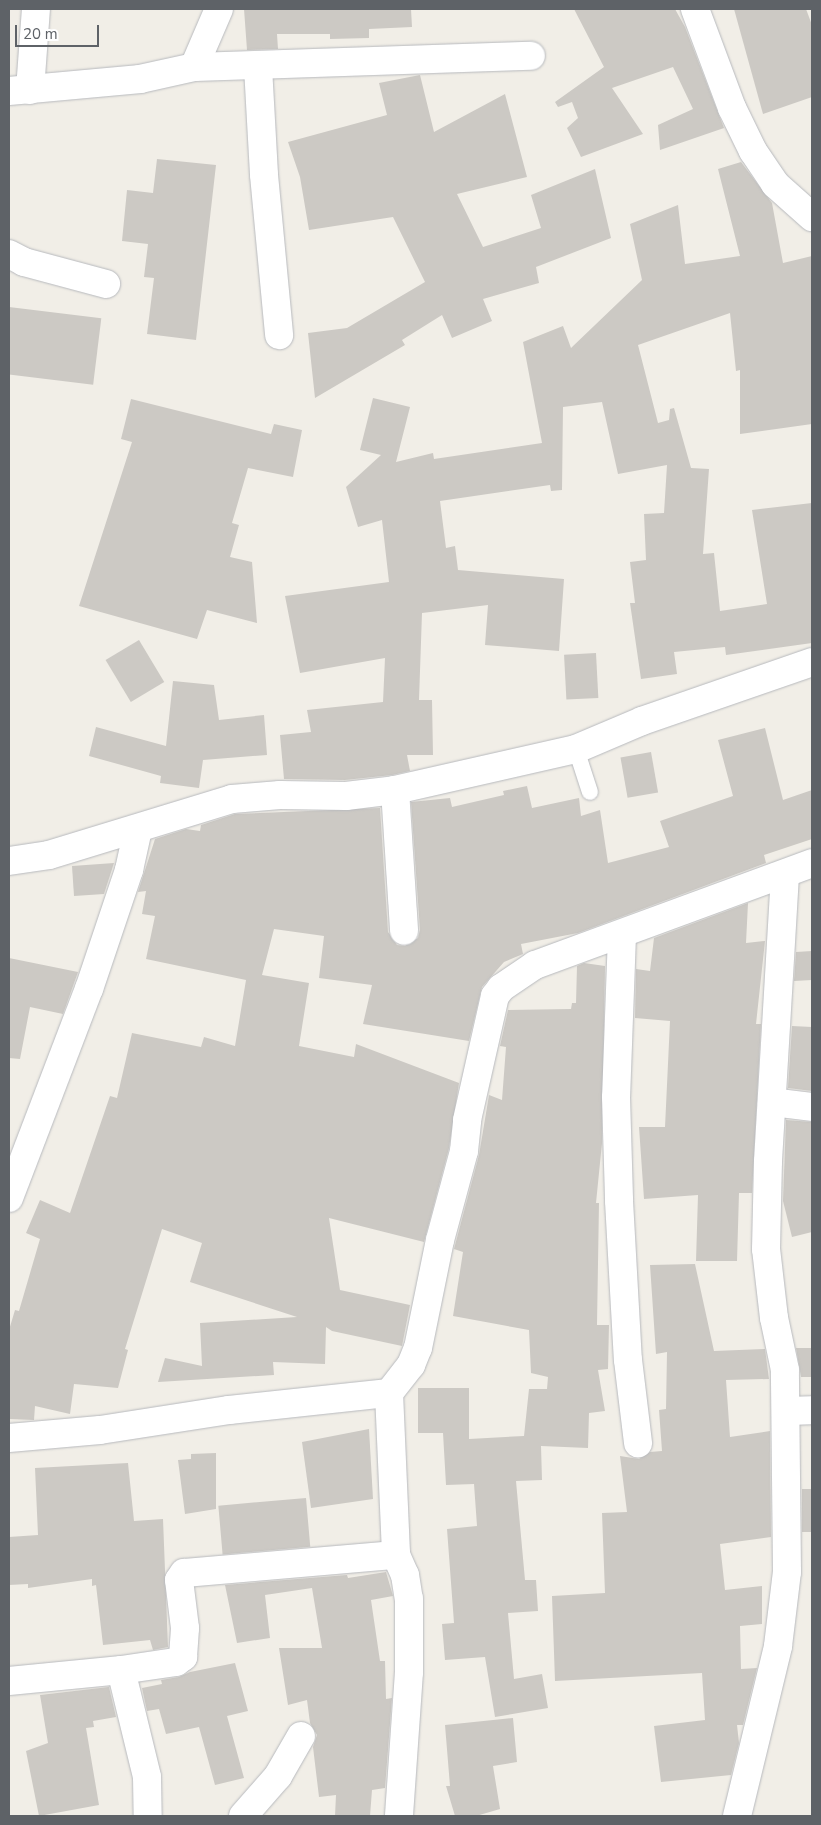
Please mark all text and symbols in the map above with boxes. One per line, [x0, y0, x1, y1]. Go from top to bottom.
scale bar [18, 15, 101, 47]
text: 20 m [23, 24, 58, 44]

